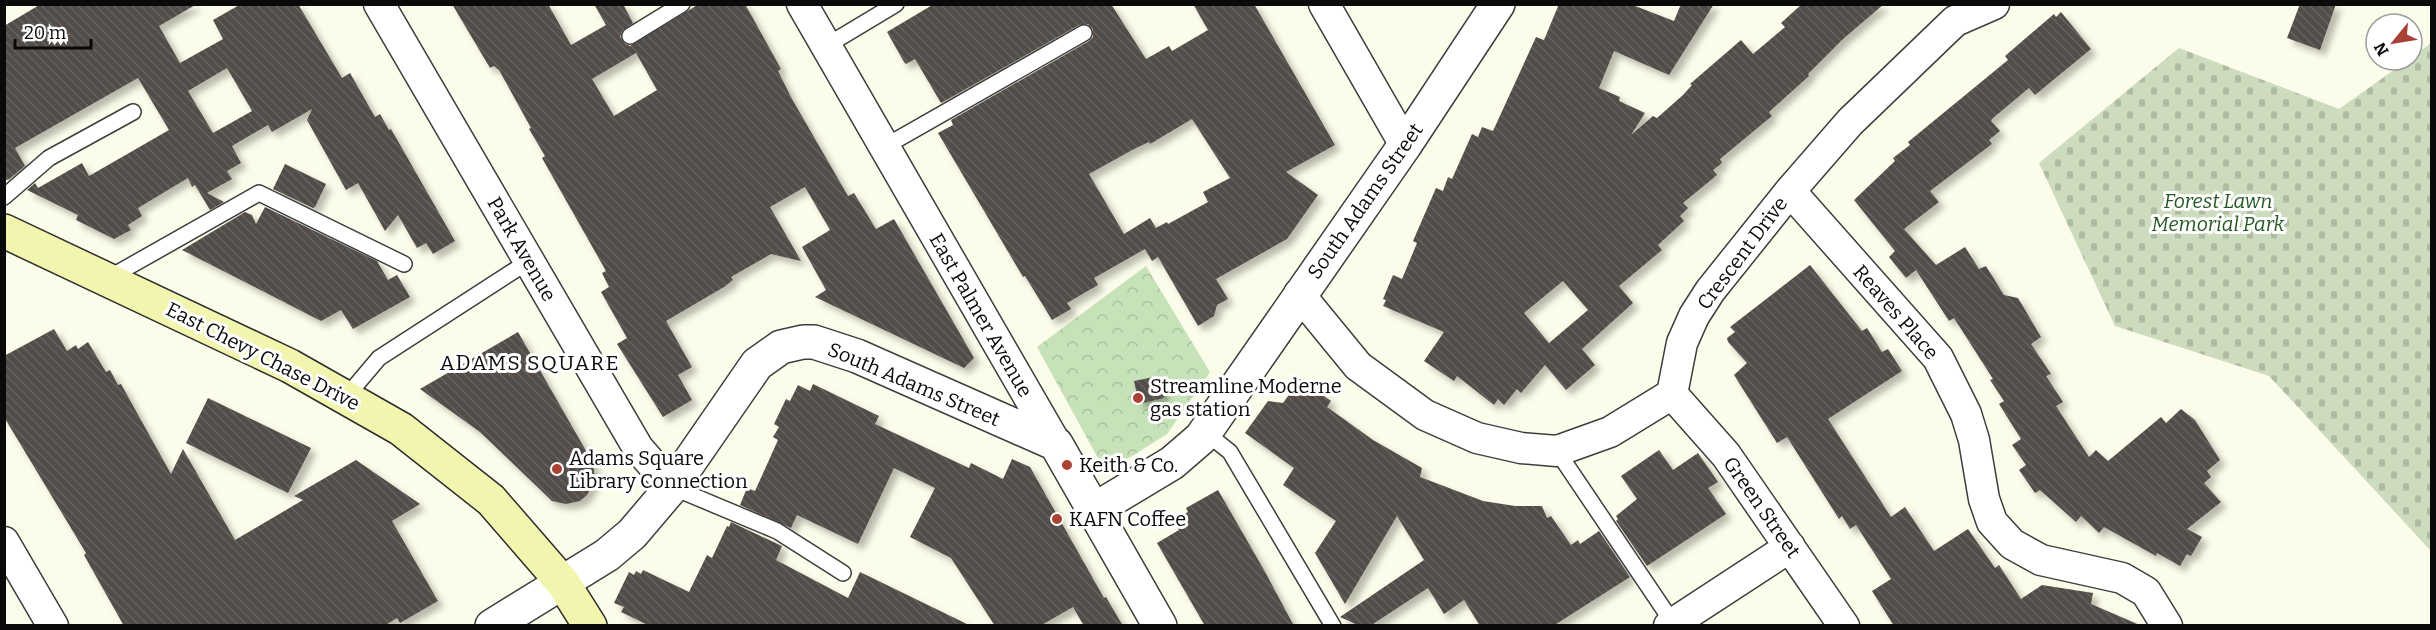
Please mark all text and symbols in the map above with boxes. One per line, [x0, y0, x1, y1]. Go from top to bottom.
scale bar [15, 12, 92, 50]
north arrow [2364, 12, 2424, 72]
text: 20 m [24, 22, 66, 44]
text: N [2370, 39, 2393, 59]
street label: South Adams Street [1302, 119, 1428, 283]
park label: Forest Lawn Memorial Park [2152, 189, 2285, 236]
street label: Crescent Drive [1692, 192, 1792, 314]
street label: Park Avenue [482, 193, 562, 305]
street label: East Palmer Avenue [924, 229, 1038, 401]
street label: Reaves Place [1848, 260, 1944, 364]
street label: East Chevy Chase Drive [162, 297, 364, 415]
street label: South Adams Street [824, 337, 1004, 431]
district label: ADAMS SQUARE [440, 350, 620, 376]
place label: Streamline Moderne gas station [1150, 374, 1342, 421]
marker: Streamline Moderne gas station [1131, 391, 1145, 405]
place label: Adams Square Library Connection [569, 446, 748, 493]
street label: Green Street [1718, 452, 1806, 562]
place label: Keith & Co. [1079, 453, 1178, 477]
marker: Keith & Co. [1060, 458, 1074, 472]
marker: Adams Square Library Connection [550, 462, 564, 476]
place label: KAFN Coffee [1069, 507, 1186, 531]
marker: KAFN Coffee [1050, 512, 1064, 526]

